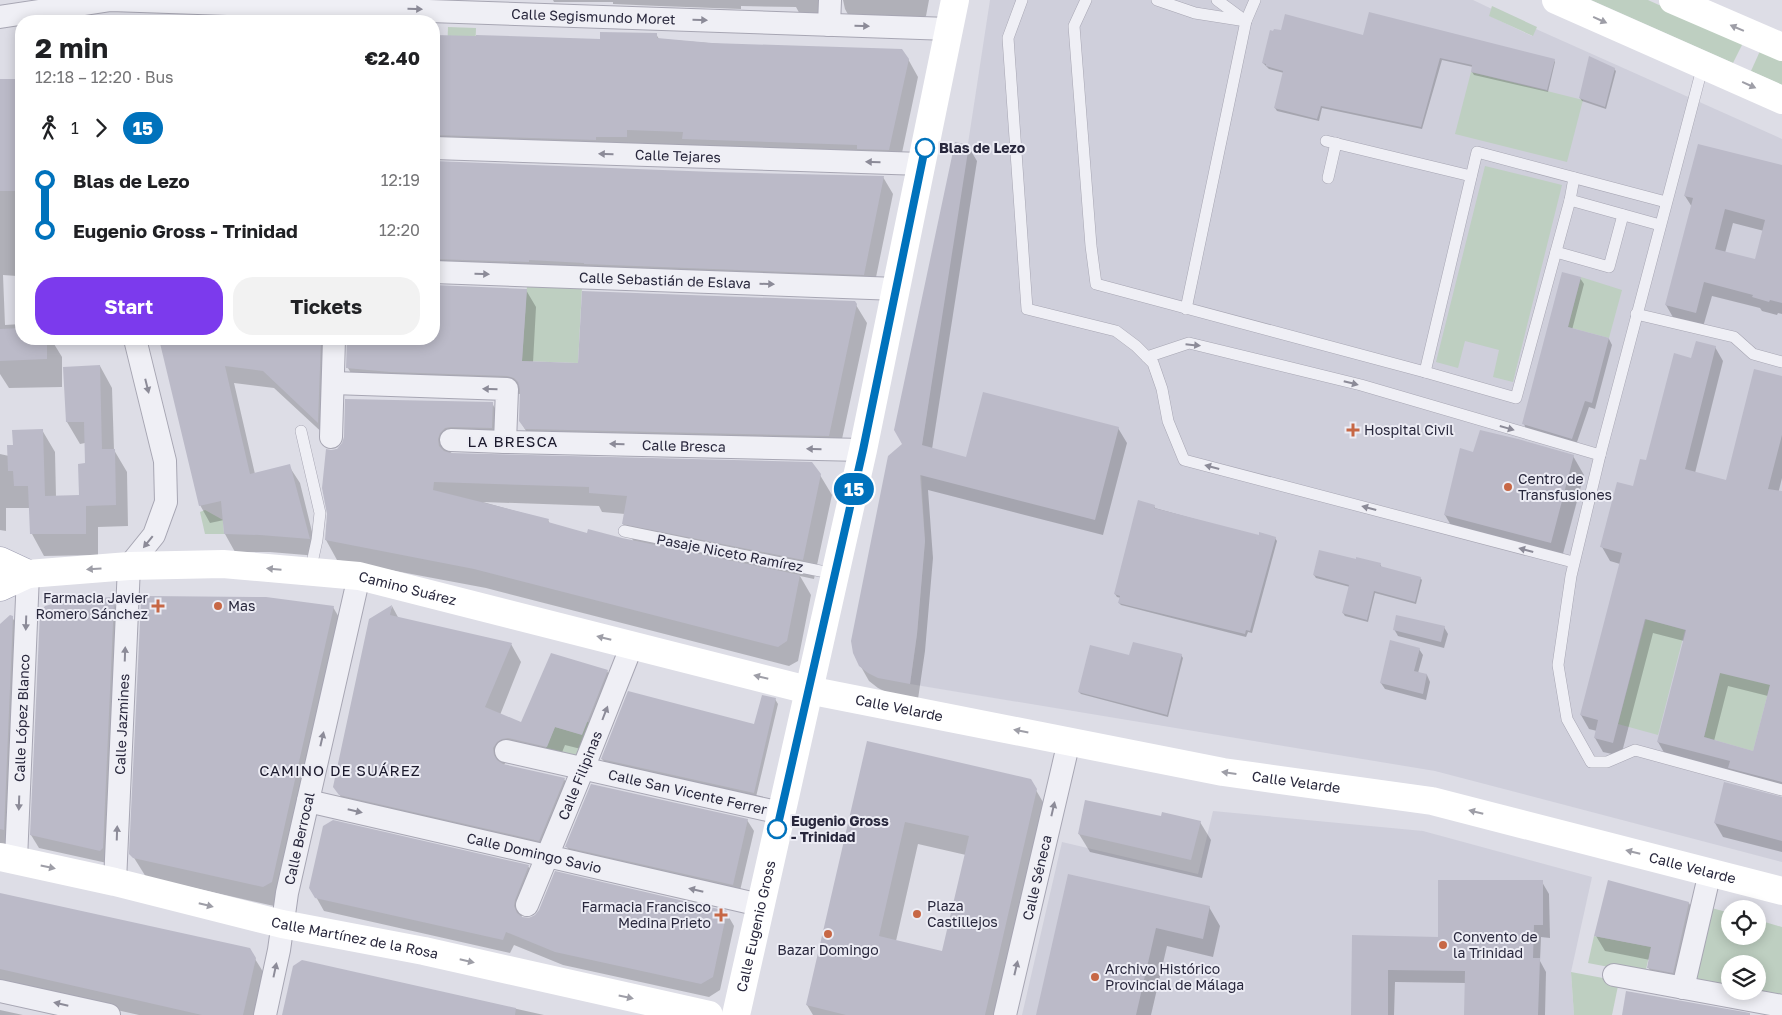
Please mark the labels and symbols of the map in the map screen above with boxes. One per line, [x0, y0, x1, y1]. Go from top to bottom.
street label: Calle Segismundo Moret [511, 5, 676, 28]
one-way arrow [407, 6, 423, 14]
one-way arrow [692, 16, 708, 24]
one-way arrow [1593, 16, 1607, 24]
one-way arrow [854, 22, 870, 30]
one-way arrow [1729, 24, 1744, 32]
one-way arrow [1742, 82, 1756, 90]
marker: Blas de Lezo [915, 138, 935, 158]
place label: Blas de Lezo [939, 139, 1025, 156]
street label: Calle Tejares [635, 146, 721, 165]
one-way arrow [598, 149, 614, 157]
one-way arrow [865, 158, 881, 166]
street label: Calle Sebastián de Eslava [579, 268, 751, 292]
one-way arrow [475, 270, 491, 278]
one-way arrow [760, 280, 776, 288]
one-way arrow [1186, 341, 1202, 349]
one-way arrow [143, 379, 151, 394]
one-way arrow [1343, 379, 1358, 387]
one-way arrow [482, 384, 498, 392]
place label: Hospital Civil [1364, 421, 1454, 438]
marker: Hospital Civil [1346, 423, 1360, 437]
one-way arrow [1500, 424, 1515, 432]
district label: LA BRESCA [468, 432, 558, 450]
street label: Calle Bresca [642, 436, 726, 455]
one-way arrow [608, 440, 624, 448]
one-way arrow [806, 445, 822, 453]
one-way arrow [1204, 463, 1219, 471]
place label: Centro de Transfusiones [1518, 470, 1612, 503]
line badge: 15 [832, 473, 876, 505]
marker: Centro de Transfusiones [1502, 481, 1514, 493]
one-way arrow [1361, 504, 1376, 512]
street label: Pasaje Niceto Ramírez [655, 530, 805, 575]
one-way arrow [142, 535, 153, 548]
one-way arrow [1519, 545, 1534, 553]
one-way arrow [266, 564, 282, 572]
one-way arrow [86, 565, 102, 573]
street label: Camino Suárez [357, 567, 458, 608]
place label: Farmacia Javier Romero Sánchez [36, 589, 149, 622]
place label: Mas [228, 597, 255, 614]
marker: Farmacia Javier Romero Sánchez [152, 600, 164, 612]
marker: Mas [212, 600, 224, 612]
one-way arrow [21, 615, 29, 631]
one-way arrow [596, 634, 611, 642]
one-way arrow [121, 645, 129, 661]
street label: Calle López Blanco [10, 654, 33, 782]
street label: Calle Jazmines [111, 673, 132, 775]
one-way arrow [754, 673, 769, 681]
street label: Calle Velarde [854, 691, 945, 724]
one-way arrow [602, 706, 609, 721]
one-way arrow [1013, 727, 1029, 735]
street label: Calle Filipinas [554, 728, 605, 822]
one-way arrow [318, 732, 326, 747]
district label: CAMINO DE SUÁREZ [259, 761, 421, 779]
street label: Calle San Vicente Ferrer [607, 765, 769, 818]
street label: Calle Velarde [1251, 767, 1342, 796]
one-way arrow [1221, 768, 1237, 776]
street label: Calle Berrocal [280, 790, 318, 886]
one-way arrow [14, 795, 22, 811]
one-way arrow [1049, 802, 1057, 817]
one-way arrow [348, 807, 363, 815]
one-way arrow [1468, 808, 1483, 816]
place label: Eugenio Gross - Trinidad [791, 812, 889, 845]
marker: Eugenio Gross - Trinidad [767, 819, 787, 839]
one-way arrow [114, 825, 122, 841]
street label: Calle Domingo Savio [465, 829, 603, 876]
street label: Calle Séneca [1018, 833, 1055, 922]
one-way arrow [1626, 848, 1641, 856]
street label: Calle Velarde [1647, 848, 1738, 887]
street label: Calle Eugenio Gross [732, 859, 779, 994]
one-way arrow [40, 863, 55, 871]
one-way arrow [688, 886, 703, 894]
place label: Plaza Castillejos [927, 897, 998, 930]
place label: Farmacia Francisco Medina Prieto [581, 898, 711, 931]
one-way arrow [198, 901, 213, 909]
marker: Plaza Castillejos [911, 908, 923, 920]
marker: Farmacia Francisco Medina Prieto [715, 909, 727, 921]
street label: Calle Martínez de la Rosa [270, 913, 440, 962]
marker: Bazar Domingo [822, 928, 834, 940]
place label: Convento de la Trinidad [1453, 928, 1538, 961]
marker: Convento de la Trinidad [1437, 939, 1449, 951]
place label: Bazar Domingo [777, 941, 879, 958]
one-way arrow [460, 957, 475, 965]
one-way arrow [1012, 960, 1020, 975]
place label: Archivo Histórico Provincial de Málaga [1105, 960, 1244, 993]
one-way arrow [271, 961, 279, 977]
marker: Archivo Histórico Provincial de Málaga [1089, 971, 1101, 983]
one-way arrow [618, 993, 633, 1001]
one-way arrow [53, 1000, 69, 1008]

